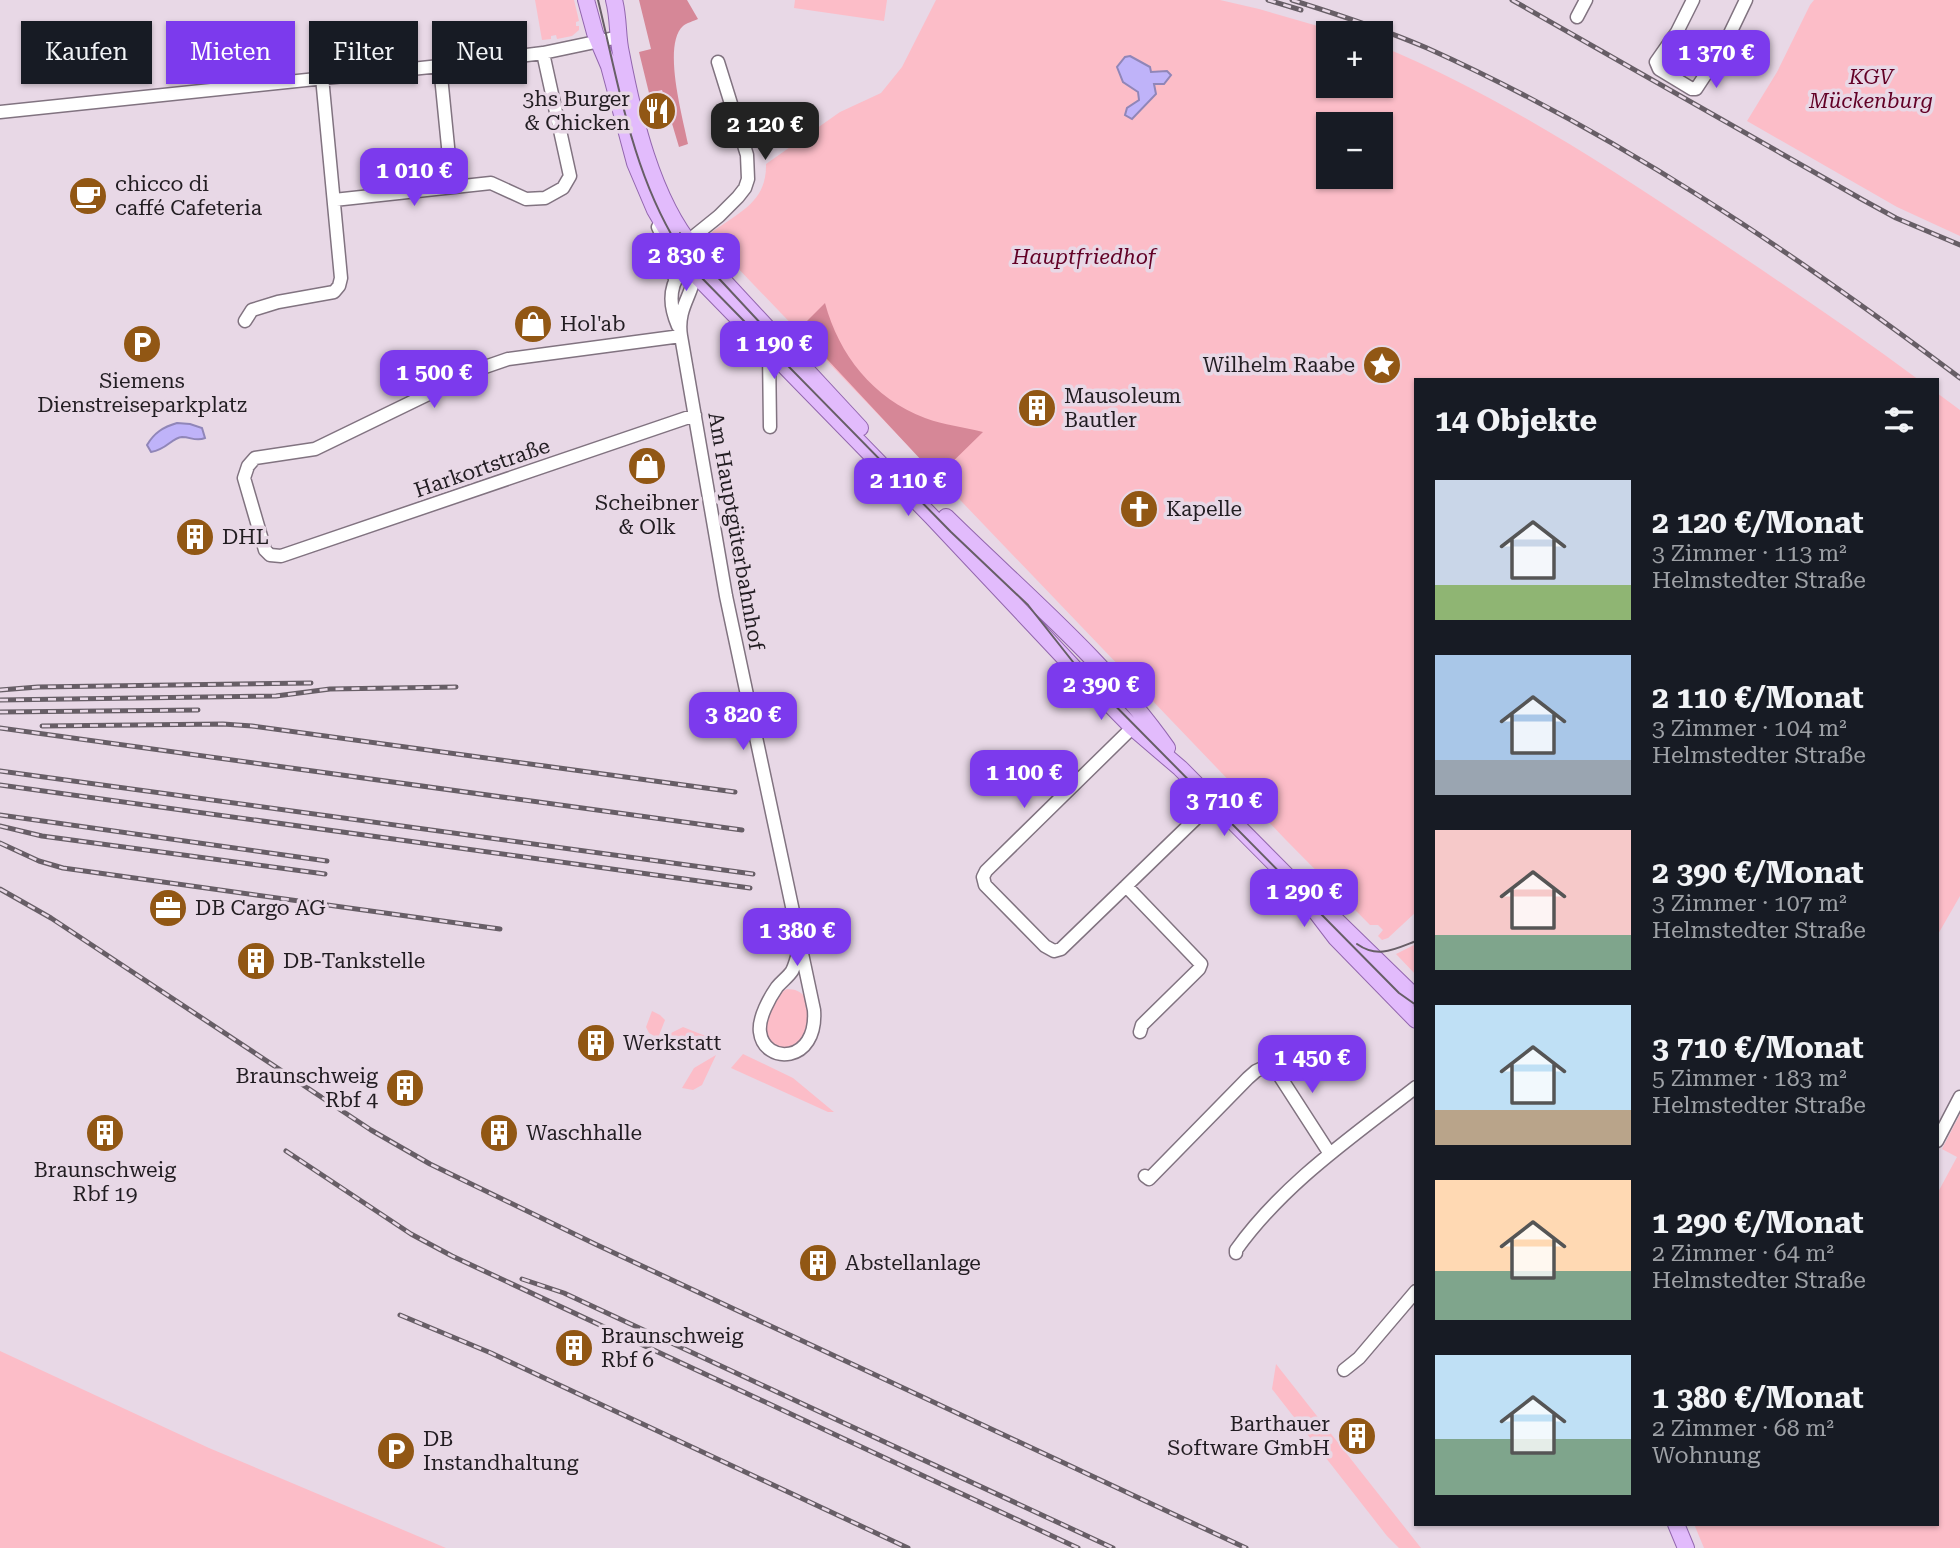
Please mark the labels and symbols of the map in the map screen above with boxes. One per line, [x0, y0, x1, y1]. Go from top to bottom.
pin: 1 370 € [1651, 31, 1781, 90]
park label: KGV Mückenburg [1808, 65, 1933, 113]
place label: 3hs Burger & Chicken [523, 87, 630, 135]
restaurant icon: 3hs Burger & Chicken [636, 90, 678, 132]
pin: 2 120 € [700, 102, 830, 162]
pin: 1 010 € [349, 148, 479, 208]
place label: chicco di caffé Cafeteria [115, 172, 263, 220]
cafe icon: chicco di caffé Cafeteria [67, 175, 109, 217]
pin: 2 830 € [621, 233, 751, 293]
park label: Hauptfriedhof [1011, 245, 1158, 269]
shop icon: Hol'ab [512, 303, 554, 345]
place label: Hol'ab [560, 312, 626, 336]
pin: 1 190 € [709, 322, 839, 381]
parking icon: Siemens Dienstreiseparkplatz [121, 323, 163, 365]
place icon: Wilhelm Raabe [1361, 344, 1403, 386]
pin: 1 500 € [369, 350, 499, 410]
place label: Wilhelm Raabe [1203, 353, 1355, 377]
place label: Siemens Dienstreiseparkplatz [37, 369, 247, 417]
place label: Mausoleum Bautler [1064, 384, 1181, 432]
building icon: Mausoleum Bautler [1016, 387, 1058, 429]
street label: Am Hauptgüterbahnhof [703, 410, 769, 653]
street label: Harkortstraße [411, 434, 553, 502]
shop icon: Scheibner & Olk [626, 445, 668, 487]
pin: 2 110 € [843, 458, 973, 518]
church icon: Kapelle [1118, 488, 1160, 530]
place label: Scheibner & Olk [595, 491, 699, 539]
place label: Kapelle [1166, 497, 1242, 521]
building icon: DHL [174, 516, 216, 558]
place label: DHL [222, 525, 269, 549]
pin: 2 390 € [1036, 662, 1166, 722]
pin: 3 820 € [678, 692, 808, 752]
pin: 1 100 € [959, 750, 1089, 810]
pin: 3 710 € [1159, 778, 1289, 838]
pin: 1 290 € [1239, 870, 1369, 929]
office icon: DB Cargo AG [147, 887, 189, 929]
place label: DB Cargo AG [195, 896, 325, 920]
pin: 1 380 € [732, 908, 862, 968]
building icon: DB-Tankstelle [235, 940, 277, 982]
place label: DB-Tankstelle [283, 949, 425, 973]
building icon: Werkstatt [575, 1022, 617, 1064]
place label: Werkstatt [623, 1031, 722, 1055]
pin: 1 450 € [1247, 1036, 1377, 1095]
place label: Braunschweig Rbf 4 [236, 1064, 378, 1112]
building icon: Braunschweig Rbf 4 [384, 1067, 426, 1109]
building icon: Braunschweig Rbf 19 [84, 1112, 126, 1154]
building icon: Waschhalle [478, 1112, 520, 1154]
place label: Waschhalle [526, 1121, 642, 1145]
place label: Braunschweig Rbf 19 [34, 1158, 176, 1206]
building icon: Abstellanlage [797, 1242, 839, 1284]
place label: Abstellanlage [845, 1251, 981, 1275]
place label: Braunschweig Rbf 6 [601, 1324, 744, 1372]
building icon: Braunschweig Rbf 6 [553, 1327, 595, 1369]
place label: Barthauer Software GmbH [1167, 1412, 1330, 1460]
building icon: Barthauer Software GmbH [1336, 1415, 1378, 1457]
place label: DB Instandhaltung [423, 1427, 578, 1475]
parking icon: DB Instandhaltung [375, 1430, 417, 1472]

